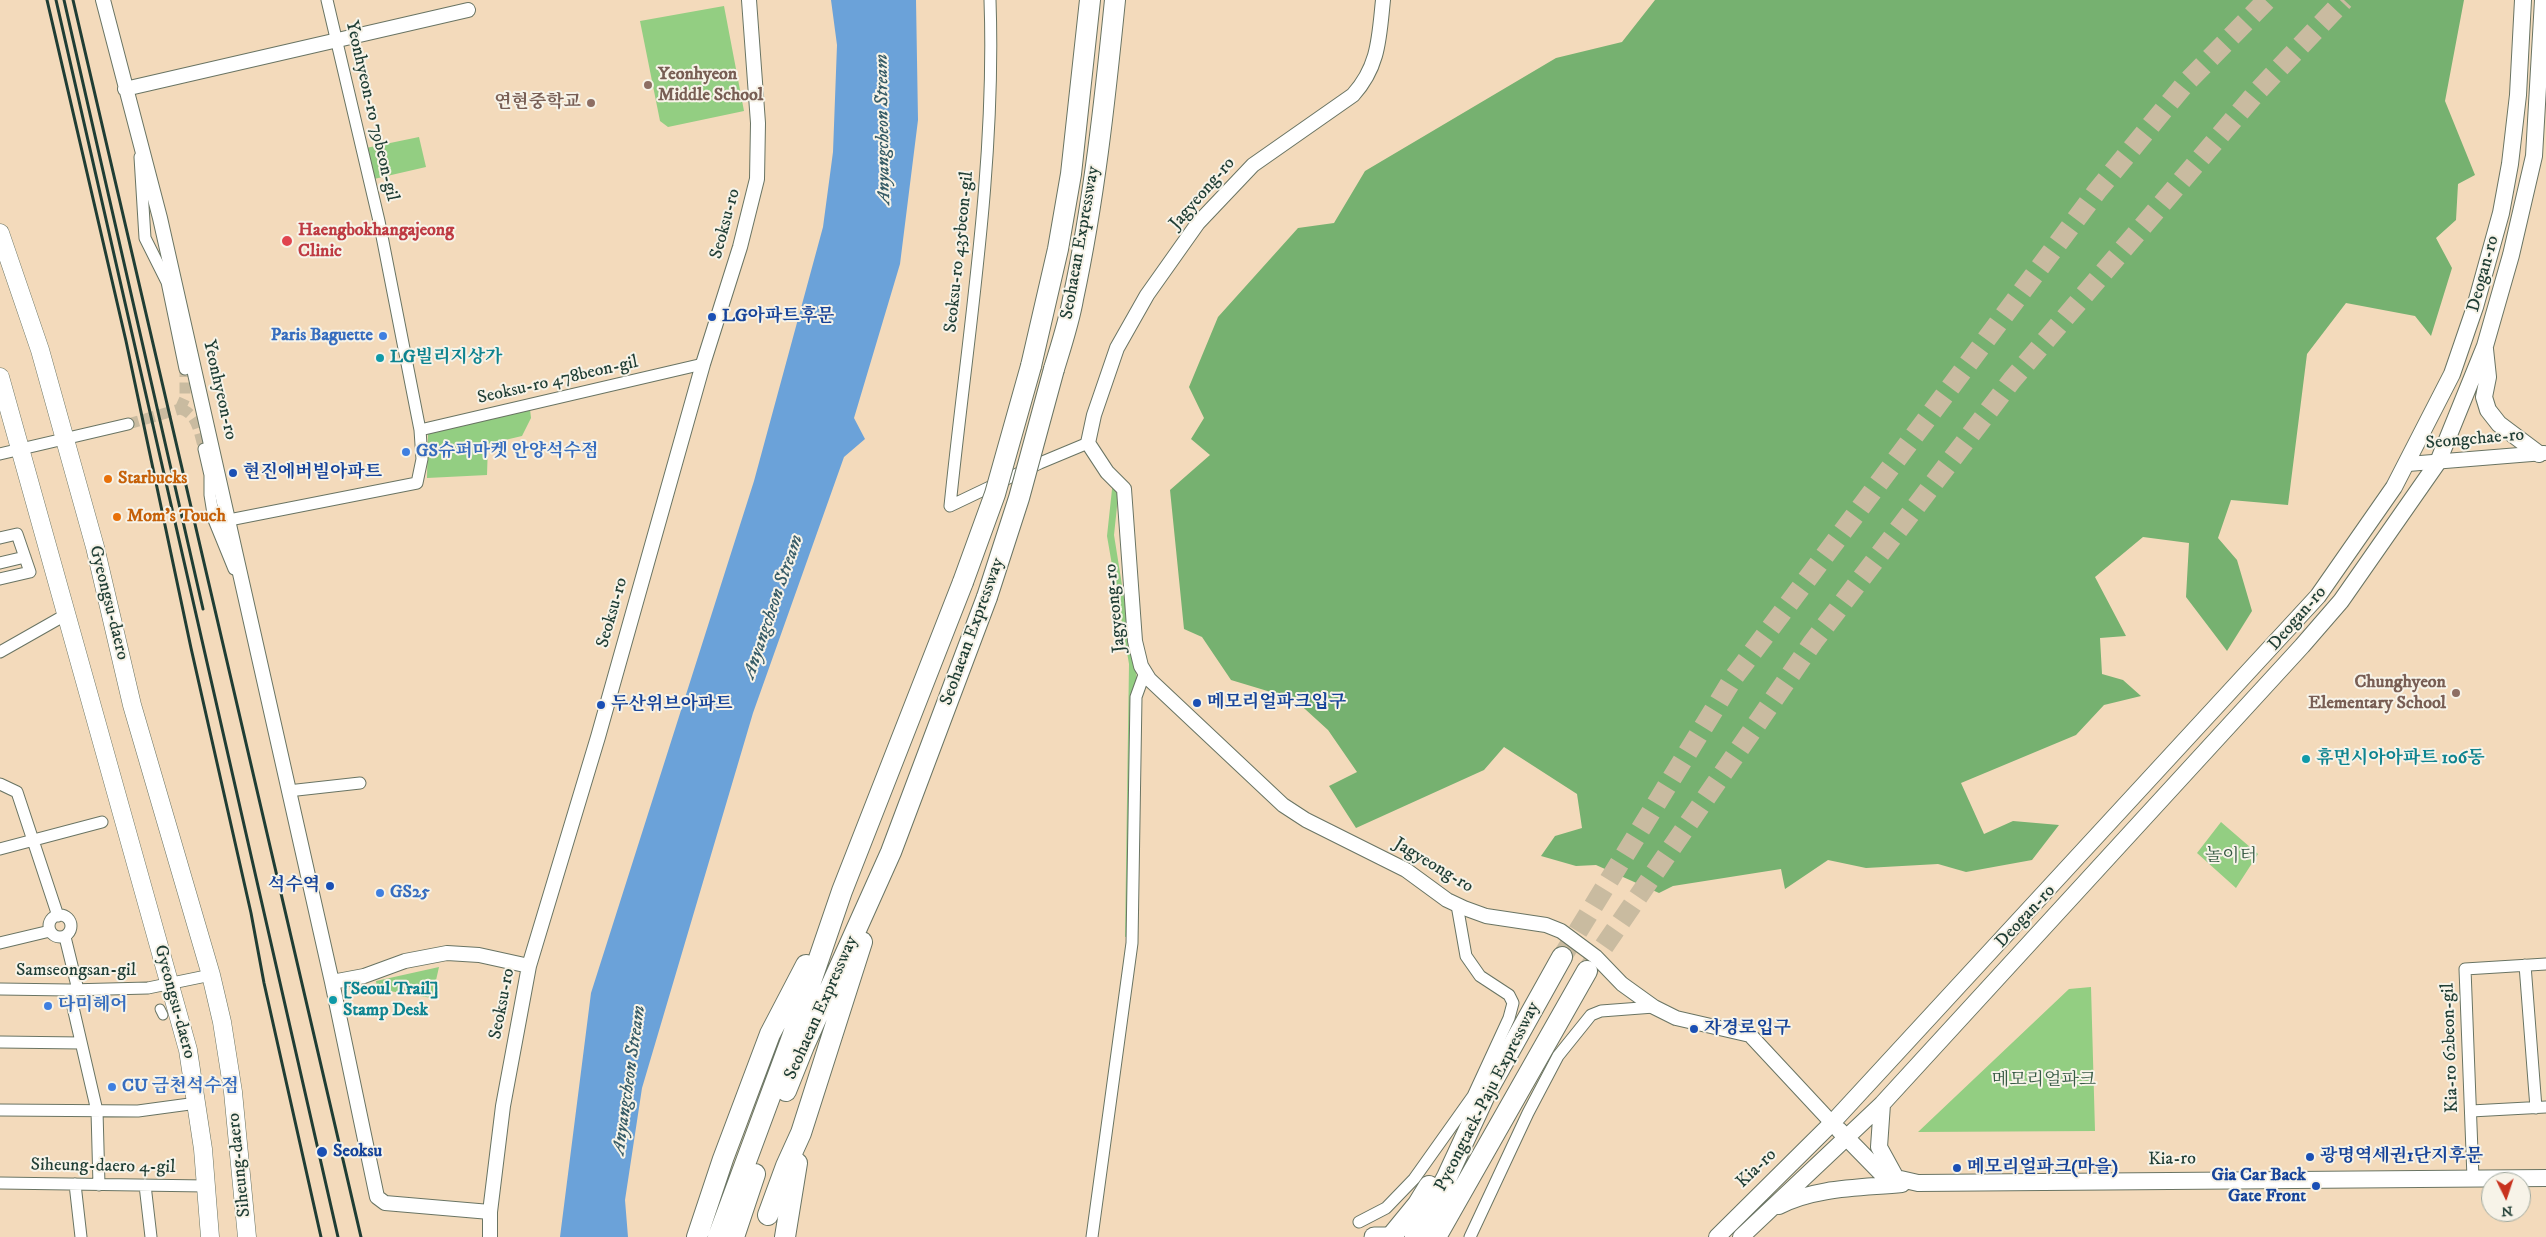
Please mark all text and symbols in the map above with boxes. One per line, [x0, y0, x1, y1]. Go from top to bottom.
street label: Yeonhyeon-ro 79beon-gil [340, 19, 402, 203]
water label: Anyangcheon Stream [871, 54, 897, 204]
place label: Yeonhyeon Middle School [658, 64, 763, 106]
marker: Yeonhyeon Middle School [642, 79, 654, 91]
place label: 연현중학교 [494, 92, 581, 114]
marker: 연현중학교 [585, 97, 597, 109]
street label: Jagyeong-ro [1166, 153, 1240, 235]
street label: Seohaean Expressway [1057, 165, 1105, 321]
street label: Seoksu-ro 435beon-gil [941, 170, 979, 334]
street label: Seoksu-ro [706, 186, 746, 262]
place label: Haengbokhangajeong Clinic [298, 220, 454, 262]
street label: Deogan-ro [2463, 233, 2505, 315]
marker: Haengbokhangajeong Clinic [280, 234, 294, 248]
place label: LG아파트후문 [722, 306, 834, 328]
marker: LG아파트후문 [706, 311, 718, 323]
place label: Paris Baguette [271, 325, 373, 347]
marker: Paris Baguette [377, 330, 389, 342]
street label: Yeonhyeon-ro [197, 338, 241, 442]
place label: LG빌리지상가 [390, 347, 502, 369]
marker: LG빌리지상가 [374, 352, 386, 364]
street label: Seoksu-ro 478beon-gil [476, 352, 640, 410]
street label: Seongchae-ro [2425, 425, 2525, 455]
place label: GS슈퍼마켓 안양석수점 [416, 441, 598, 463]
marker: GS슈퍼마켓 안양석수점 [400, 446, 412, 458]
place label: 현진에버빌아파트 [243, 462, 382, 484]
marker: 현진에버빌아파트 [227, 467, 239, 479]
place label: Starbucks [118, 468, 187, 490]
marker: Starbucks [102, 473, 114, 485]
place label: Mom's Touch [127, 506, 226, 528]
marker: Mom's Touch [111, 511, 123, 523]
water label: Anyangcheon Stream [739, 532, 809, 682]
street label: Gyeongsu-daero [83, 544, 133, 662]
street label: Seohaean Expressway [936, 555, 1010, 709]
street label: Jagyeong-ro [1101, 563, 1131, 653]
street label: Seoksu-ro [593, 575, 633, 651]
street label: Deogan-ro [2264, 582, 2332, 656]
place label: Chunghyeon Elementary School [2308, 672, 2446, 714]
marker: Chunghyeon Elementary School [2450, 687, 2462, 699]
place label: 메모리얼파크입구 [1207, 692, 1346, 714]
place label: 두산위브아파트 [611, 694, 733, 716]
marker: 메모리얼파크입구 [1191, 697, 1203, 709]
marker: 두산위브아파트 [595, 699, 607, 711]
place label: 휴먼시아아파트 106동 [2316, 748, 2485, 770]
marker: 휴먼시아아파트 106동 [2300, 753, 2312, 765]
street label: Jagyeong-ro [1389, 834, 1477, 898]
park label: 놀이터 [2205, 846, 2257, 868]
place label: 석수역 [268, 875, 320, 897]
marker: 석수역 [324, 880, 336, 892]
street label: Deogan-ro [1991, 881, 2061, 953]
place label: GS25 [390, 882, 430, 904]
marker: GS25 [374, 887, 386, 899]
street label: Seohaean Expressway [781, 933, 863, 1083]
street label: Gyeongsu-daero [148, 943, 200, 1061]
street label: Samseongsan-gil [16, 960, 136, 982]
street label: Seoksu-ro [486, 967, 520, 1041]
place label: [Seoul Trail] Stamp Desk [343, 979, 439, 1022]
street label: Kia-ro 62beon-gil [2438, 983, 2464, 1113]
marker: [Seoul Trail] Stamp Desk [327, 994, 339, 1006]
place label: 다미헤어 [58, 995, 128, 1017]
street label: Pyeongtaek-Paju Expressway [1431, 999, 1545, 1195]
marker: 다미헤어 [42, 1000, 54, 1012]
water label: Anyangcheon Stream [608, 1004, 652, 1156]
place label: 자경로입구 [1704, 1018, 1791, 1040]
marker: 자경로입구 [1688, 1023, 1700, 1035]
park label: 메모리얼파크 [1992, 1070, 2096, 1092]
place label: CU 금천석수점 [122, 1076, 239, 1098]
marker: CU 금천석수점 [106, 1081, 118, 1093]
street label: Siheung-daero [224, 1112, 256, 1218]
place label: Seoksu [333, 1141, 382, 1163]
marker: Seoksu [315, 1145, 329, 1159]
street label: Kia-ro [1732, 1145, 1782, 1193]
place label: 광명역세권1단지후문 [2320, 1146, 2483, 1168]
street label: Kia-ro [2148, 1149, 2196, 1171]
marker: 광명역세권1단지후문 [2304, 1151, 2316, 1163]
street label: Siheung-daero 4-gil [30, 1155, 176, 1179]
place label: 메모리얼파크(마을) [1967, 1157, 2118, 1179]
marker: 메모리얼파크(마을) [1951, 1162, 1963, 1174]
place label: Gia Car Back Gate Front [2211, 1165, 2306, 1208]
north arrow [2481, 1172, 2531, 1222]
marker: Gia Car Back Gate Front [2310, 1180, 2322, 1192]
text: N [2501, 1202, 2513, 1220]

